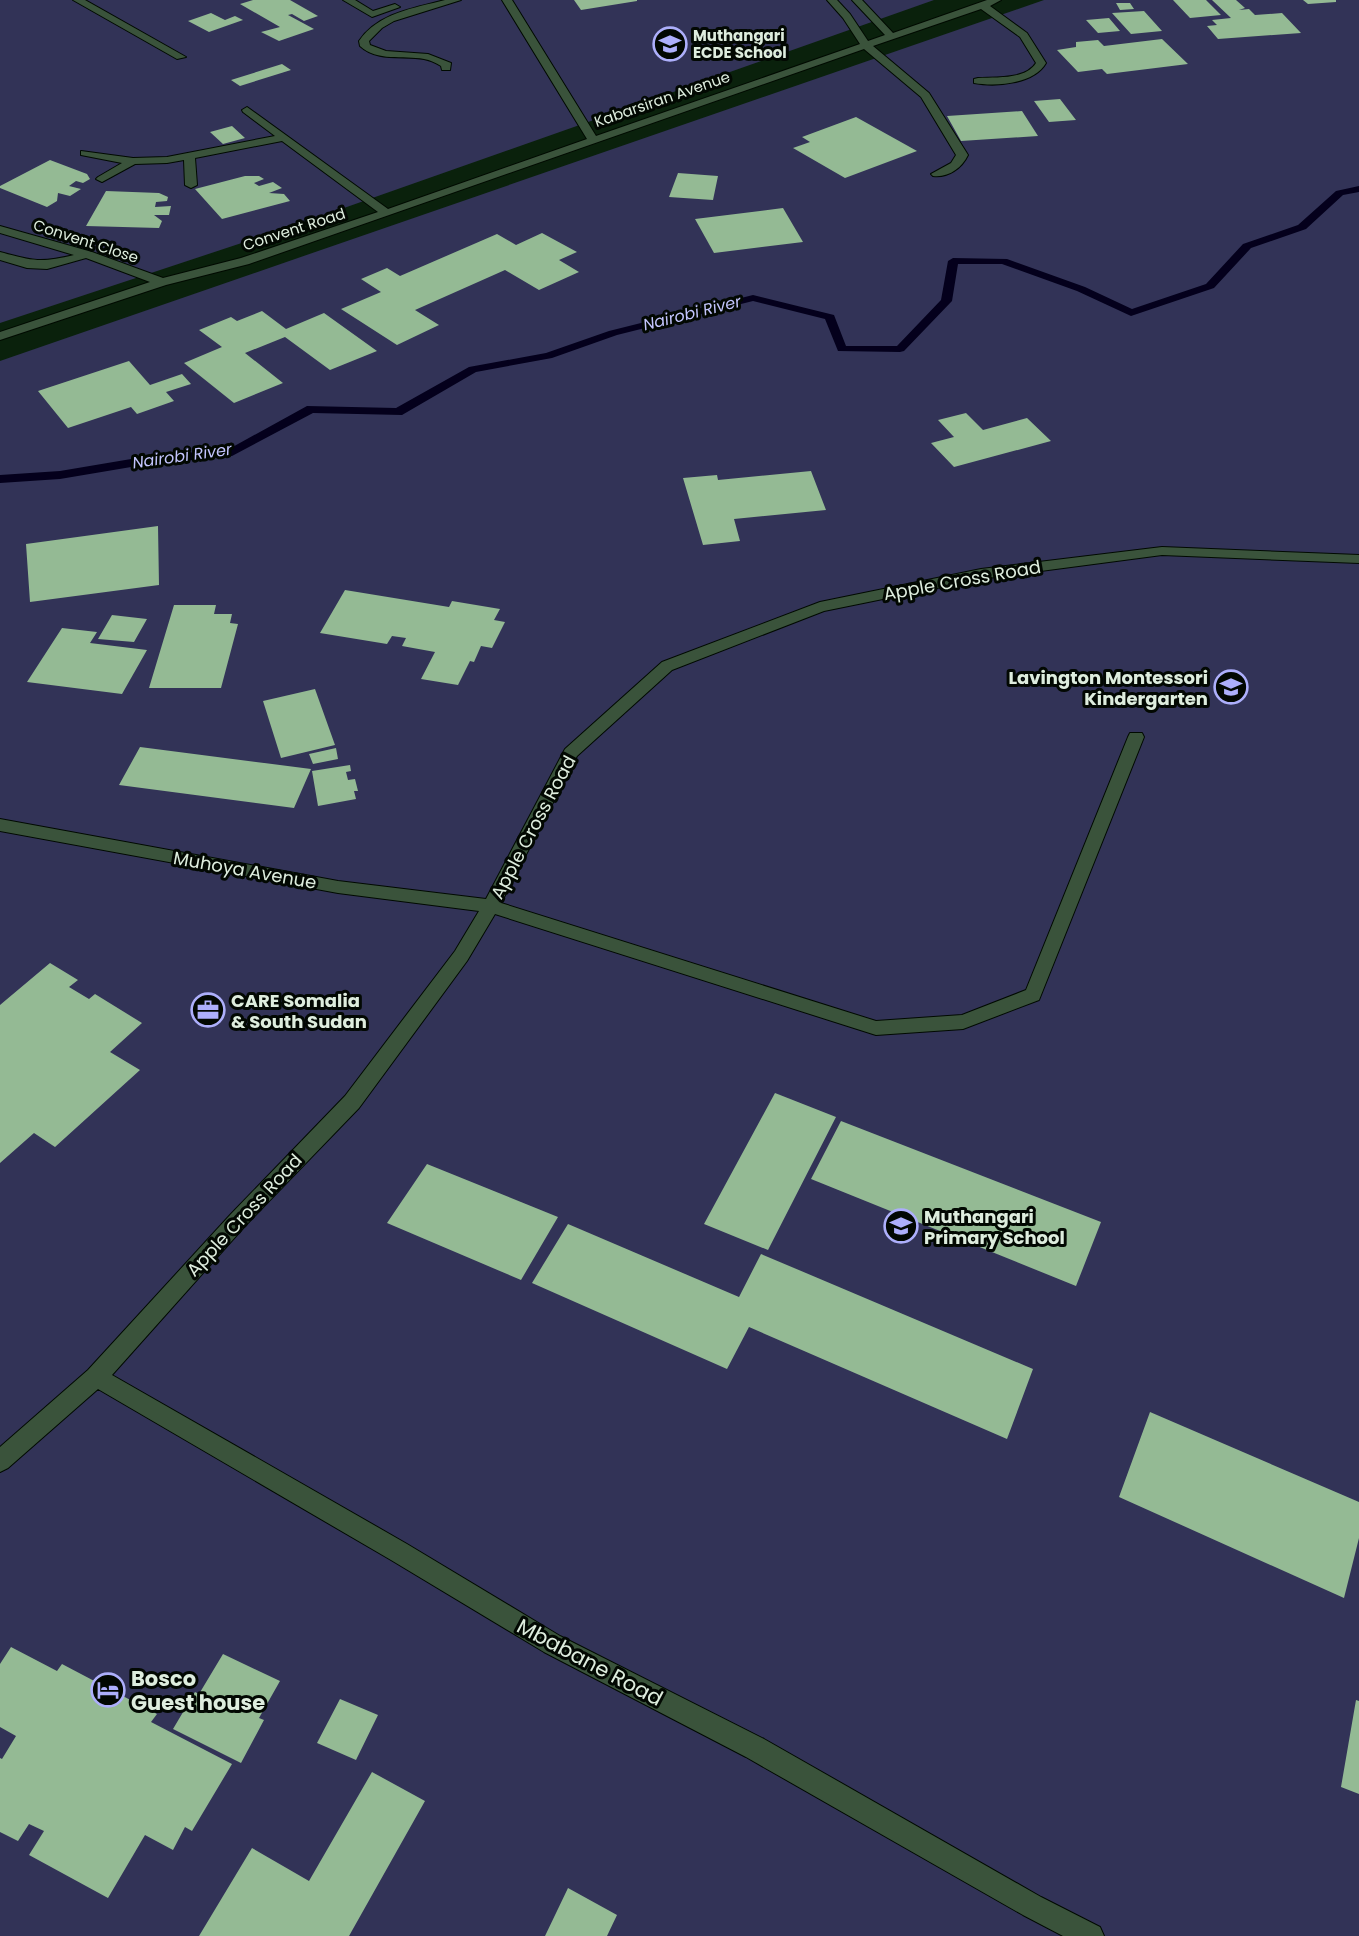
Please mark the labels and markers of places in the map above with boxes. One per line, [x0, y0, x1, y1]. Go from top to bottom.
place label: Muthangari ECDE School [693, 25, 787, 63]
school or university icon: Muthangari ECDE School [652, 26, 688, 62]
place label: Lavington Montessori Kindergarten [1008, 665, 1208, 711]
school or university icon: Lavington Montessori Kindergarten [1213, 669, 1249, 705]
place label: CARE Somalia & South Sudan [231, 988, 367, 1034]
office icon: CARE Somalia & South Sudan [190, 992, 226, 1028]
place label: Muthangari Primary School [924, 1204, 1065, 1250]
school or university icon: Muthangari Primary School [883, 1208, 919, 1244]
place label: Bosco Guest house [131, 1664, 265, 1717]
hotel icon: Bosco Guest house [90, 1672, 126, 1708]

